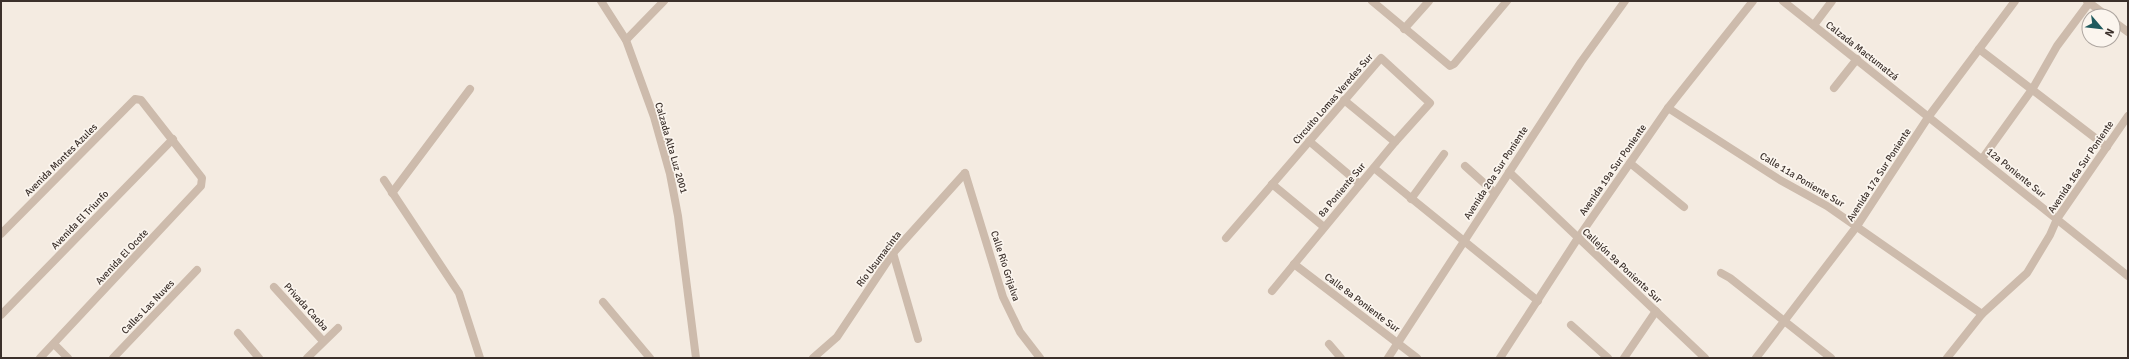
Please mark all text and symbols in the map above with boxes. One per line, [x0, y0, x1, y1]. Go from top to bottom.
north arrow [2081, 8, 2121, 48]
street label: Calzada Mactumatzá [1823, 19, 1901, 83]
text: N [2102, 26, 2117, 39]
street label: Circuito Lomas Veredes Sur [1290, 51, 1376, 147]
street label: Calzada Alta Luz 2001 [652, 101, 690, 195]
street label: Avenida 16a Sur Poniente [2046, 119, 2116, 215]
street label: Avenida Montes Azules [22, 121, 100, 199]
street label: Avenida 19a Sur Poniente [1577, 122, 1649, 218]
street label: Avenida 20a Sur Poniente [1461, 124, 1531, 222]
street label: Avenida 17a Sur Poniente [1844, 126, 1914, 224]
street label: 12a Poniente Sur [1984, 145, 2048, 201]
street label: Calle 11a Poniente Sur [1758, 150, 1847, 210]
street label: 8a Poniente Sur [1316, 160, 1368, 220]
street label: Avenida El Triunfo [49, 188, 111, 252]
street label: Callejón 9a Poniente Sur [1580, 226, 1665, 306]
street label: Avenida El Ocote [93, 227, 151, 287]
street label: Río Usumacinta [854, 229, 904, 289]
street label: Calle Río Grijalva [988, 229, 1022, 303]
street label: Calle 8a Poniente Sur [1322, 271, 1402, 335]
street label: Calles Las Nuves [119, 277, 177, 337]
street label: Privada Caoba [281, 280, 331, 334]

